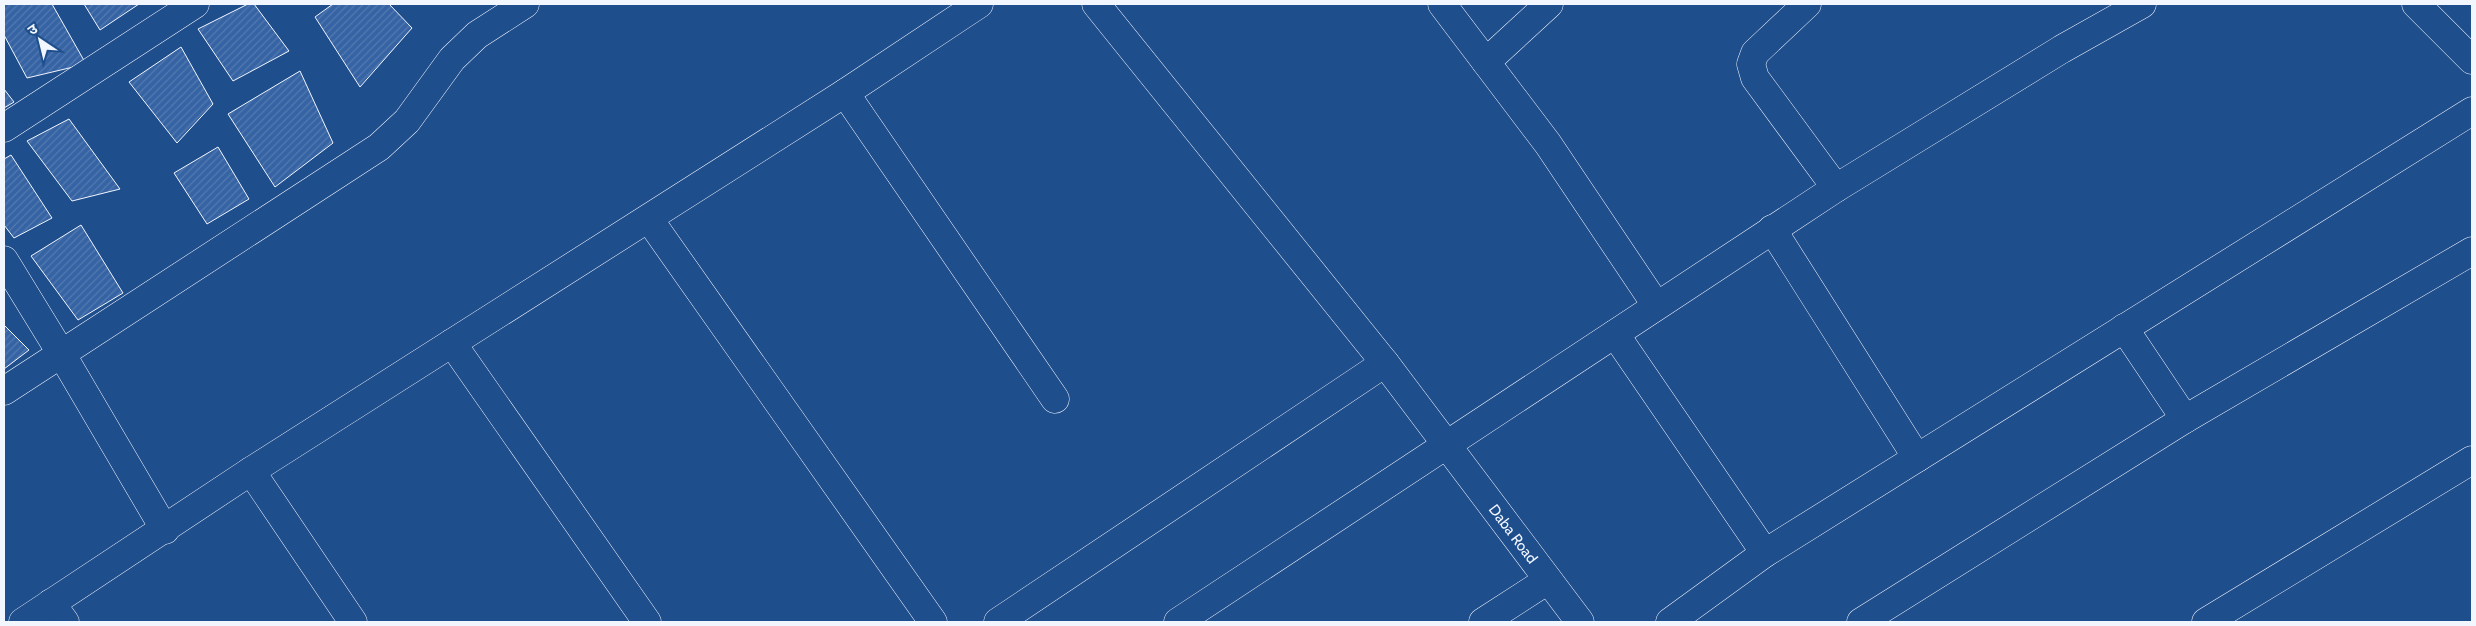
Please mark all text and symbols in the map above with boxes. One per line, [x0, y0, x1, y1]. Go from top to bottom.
north arrow [15, 15, 65, 65]
text: उ [24, 19, 42, 39]
street label: Daba Road [1485, 501, 1541, 567]

